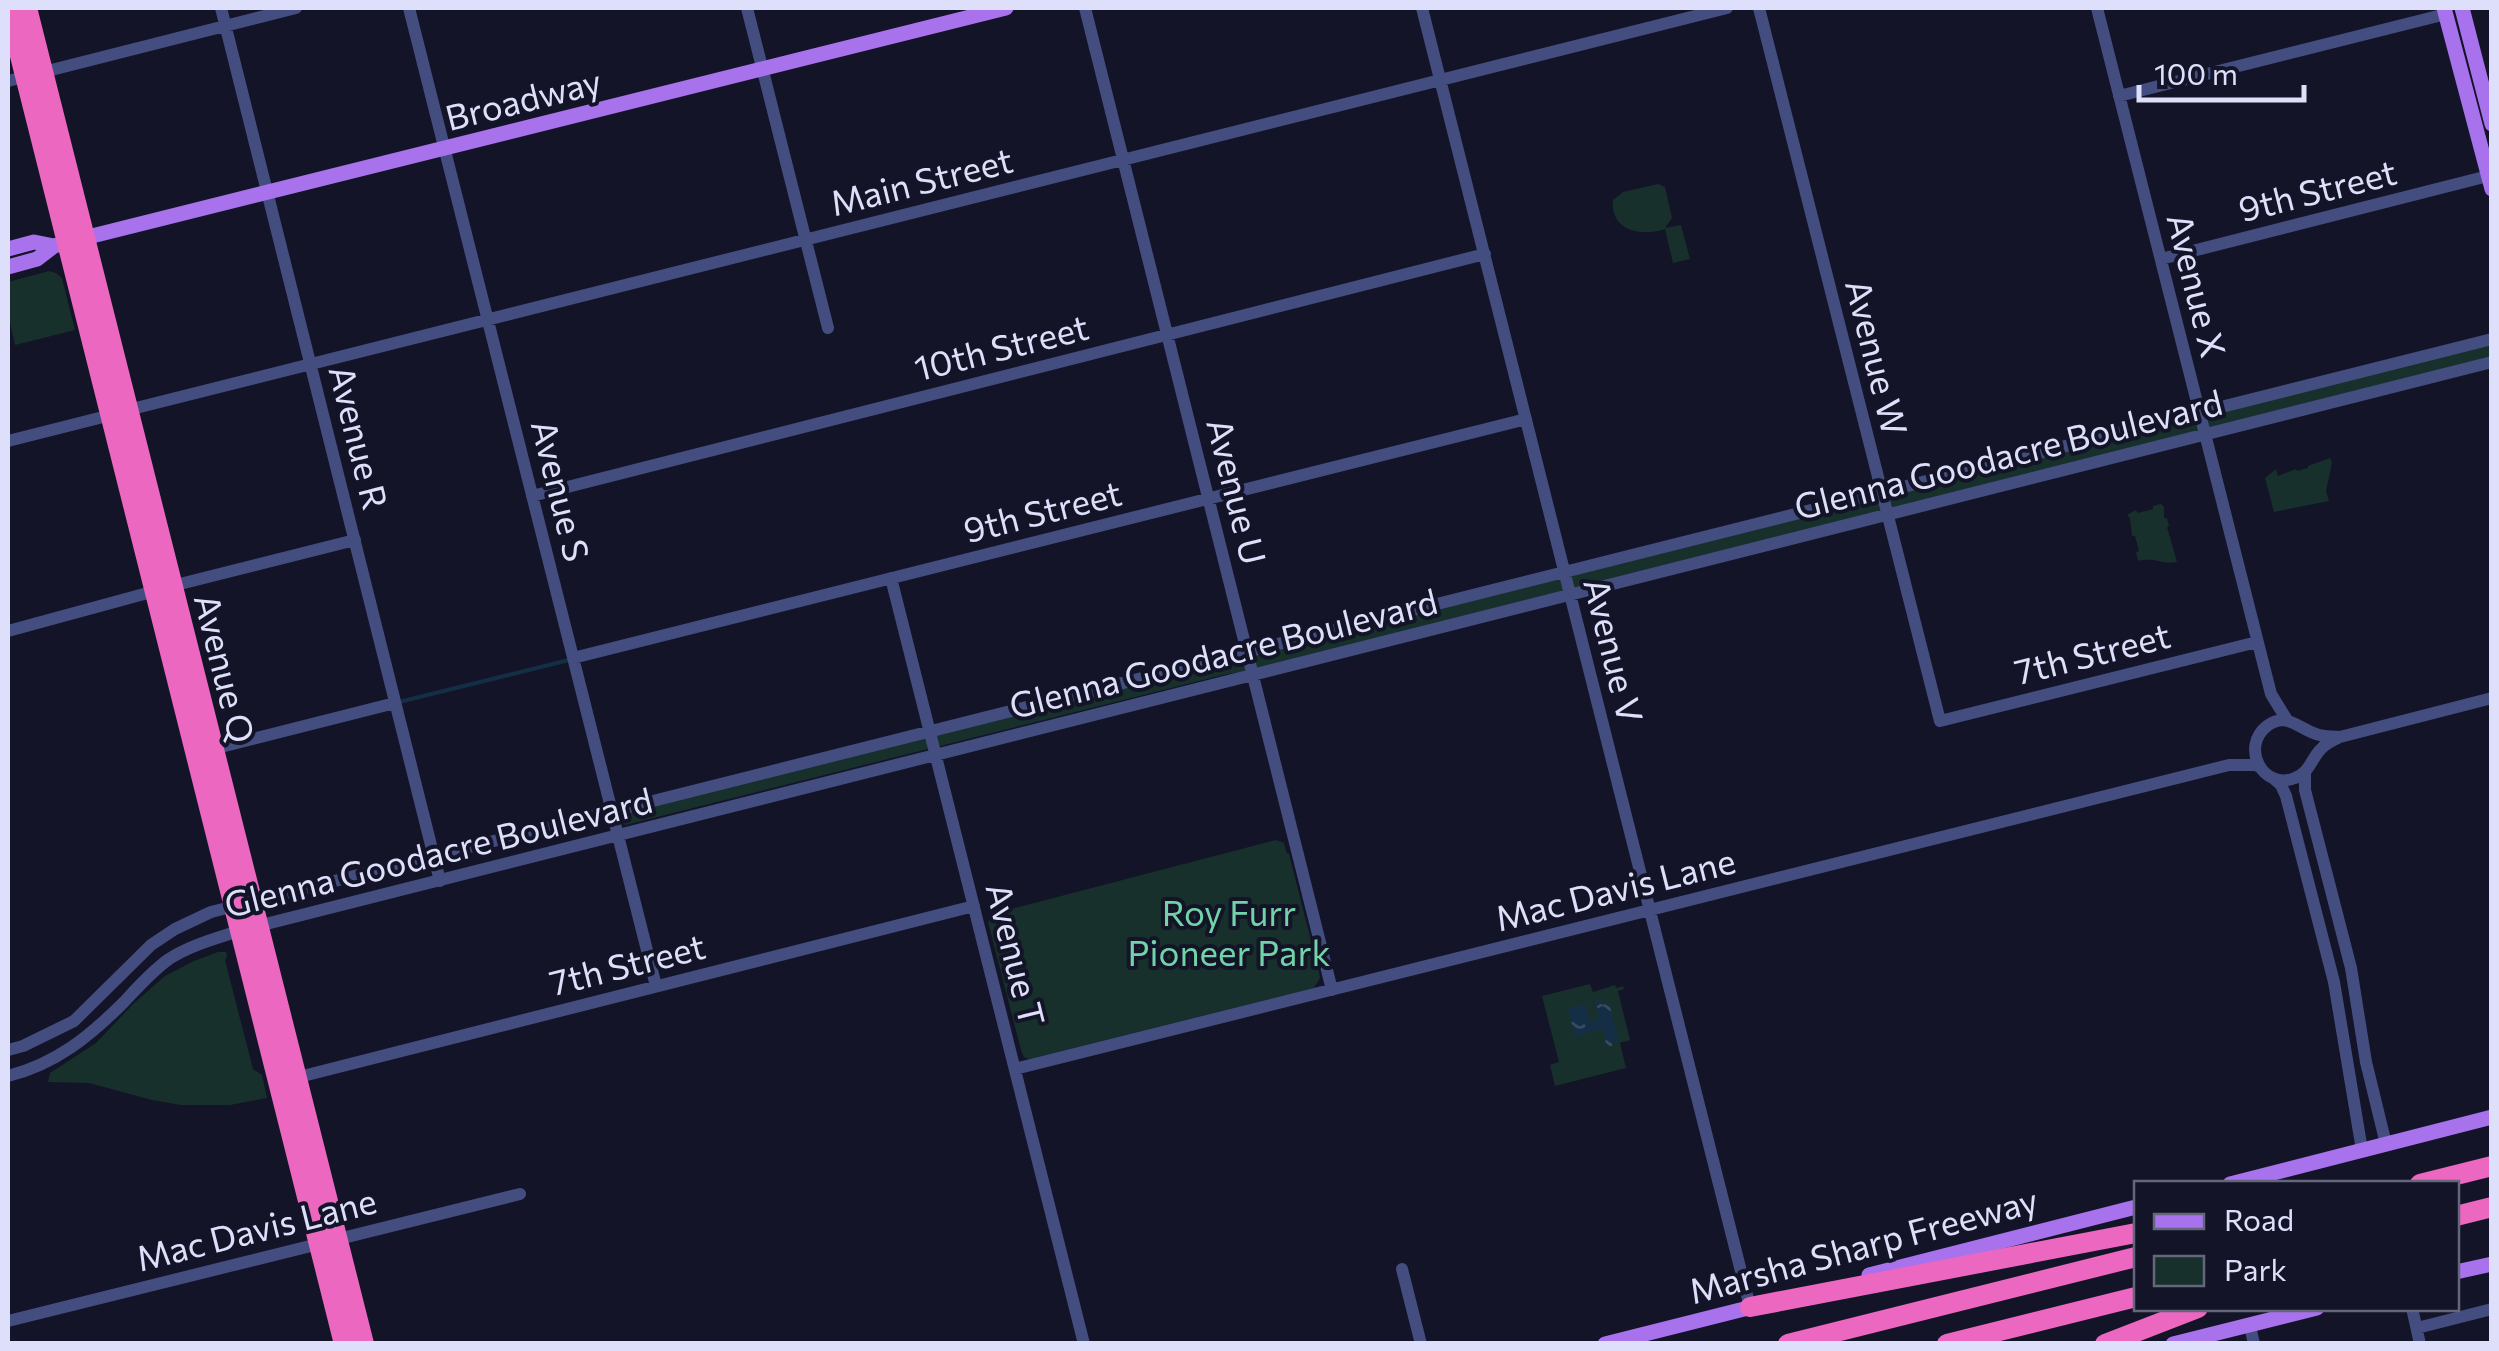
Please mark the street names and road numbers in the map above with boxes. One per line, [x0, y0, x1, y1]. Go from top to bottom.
street label: Broadway [441, 58, 605, 138]
street label: Main Street [825, 137, 1017, 223]
street label: 9th Street [2234, 149, 2400, 229]
street label: Avenue X [2159, 208, 2237, 362]
street label: Avenue W [1838, 275, 1918, 439]
street label: 10th Street [910, 304, 1092, 388]
street label: Avenue R [321, 361, 399, 513]
street label: Glenna Goodacre Boulevard [1790, 379, 2226, 527]
street label: Avenue U [1199, 414, 1277, 568]
street label: Avenue S [524, 415, 600, 565]
street label: 9th Street [959, 470, 1125, 550]
street label: Avenue V [1576, 573, 1654, 727]
street label: Glenna Goodacre Boulevard [1005, 578, 1441, 726]
street label: Avenue Q [187, 589, 265, 747]
street label: 7th Street [2010, 612, 2174, 692]
street label: Glenna Goodacre Boulevard [220, 777, 656, 925]
street label: Mac Davis Lane [1491, 837, 1739, 939]
street label: Avenue T [979, 878, 1055, 1030]
street label: 7th Street [545, 923, 709, 1003]
street label: Mac Davis Lane [132, 1177, 380, 1279]
street label: Marsha Sharp Freeway [1684, 1177, 2042, 1311]

